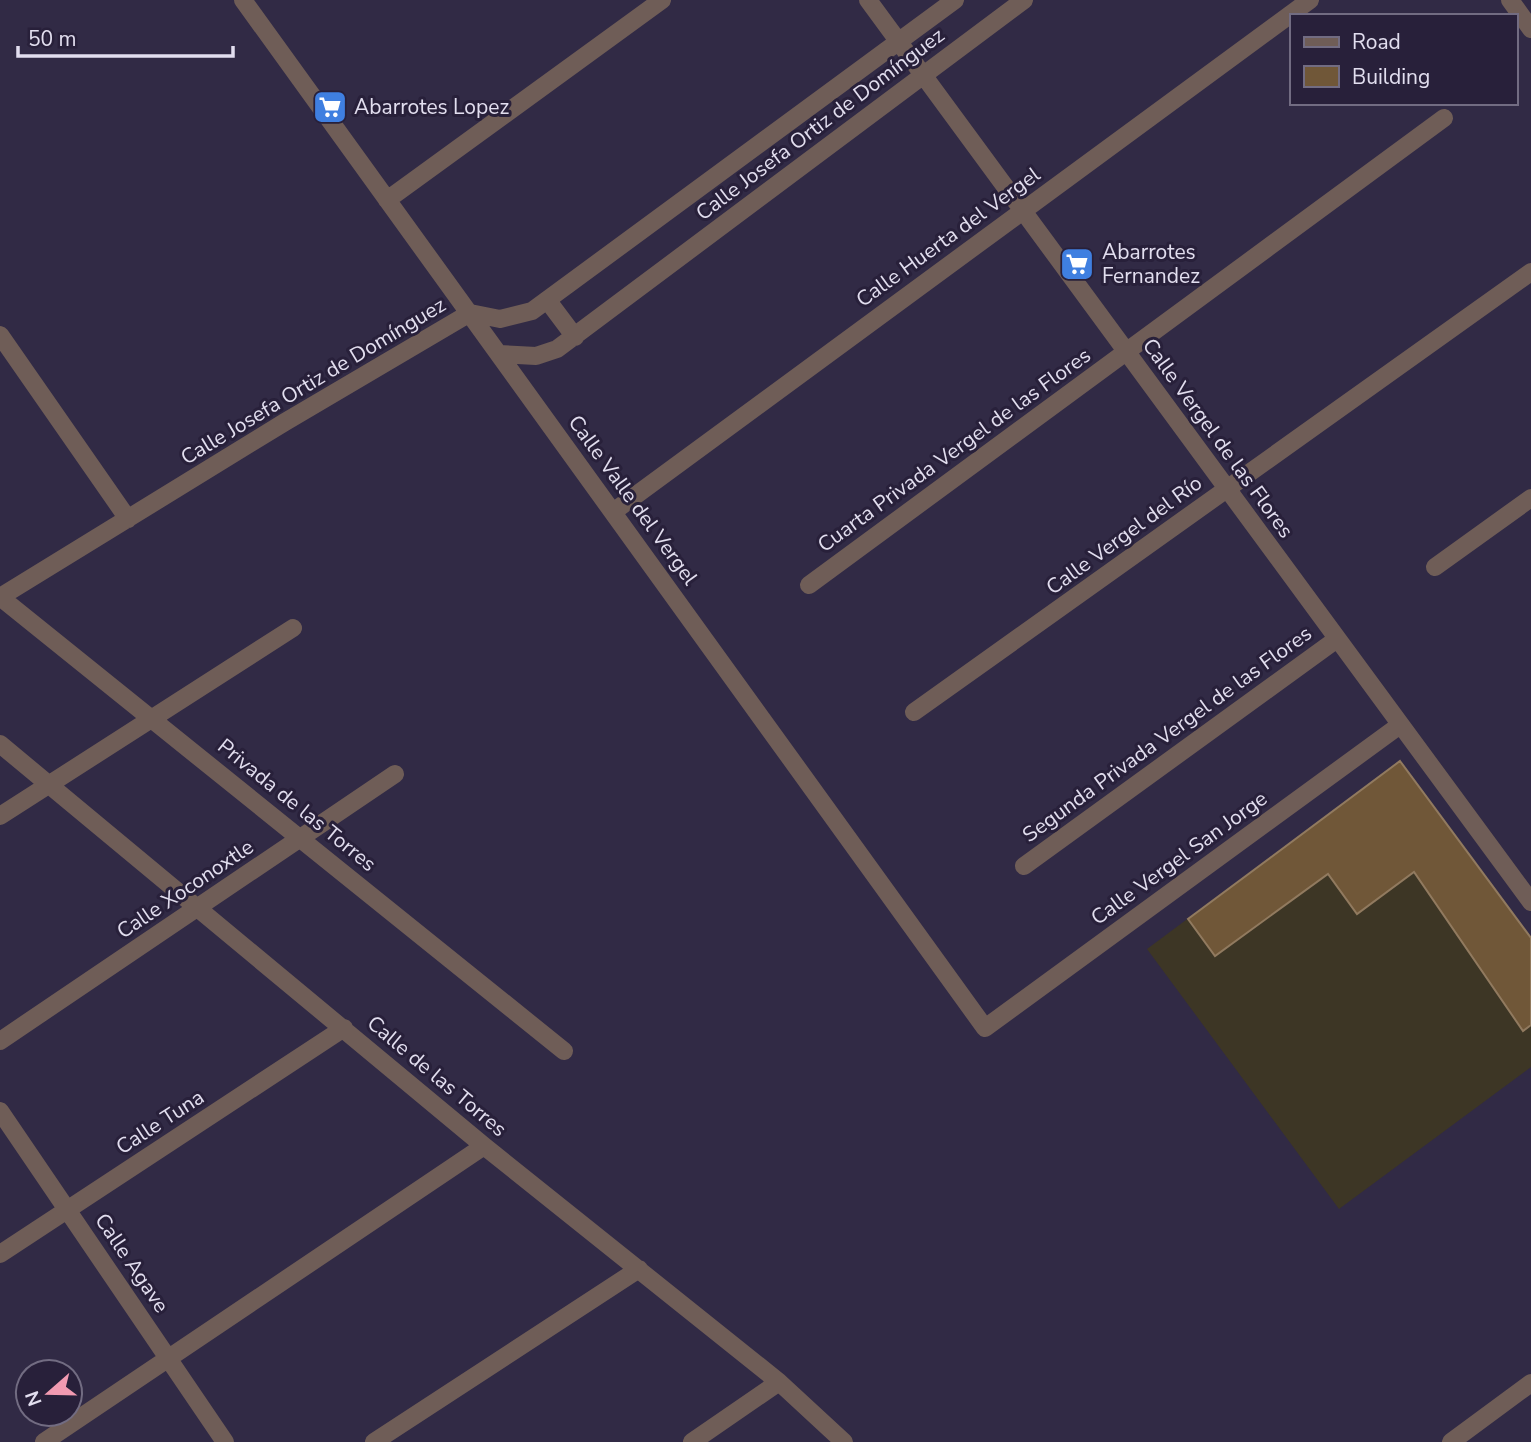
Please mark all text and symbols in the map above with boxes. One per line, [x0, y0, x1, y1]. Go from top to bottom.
scale bar [18, 14, 233, 58]
legend [1290, 14, 1517, 105]
street label: Calle Josefa Ortiz de Domínguez [690, 21, 950, 227]
text: 50 m [28, 25, 77, 53]
text: Road [1352, 28, 1401, 56]
text: Building [1352, 63, 1430, 91]
supermarket icon: Abarrotes Lopez [311, 88, 349, 126]
place label: Abarrotes Lopez [354, 93, 509, 121]
street label: Calle Huerta del Vergel [850, 160, 1046, 313]
place label: Abarrotes Fernandez [1102, 238, 1200, 290]
supermarket icon: Abarrotes Fernandez [1058, 245, 1096, 283]
street label: Calle Josefa Ortiz de Domínguez [175, 291, 451, 471]
street label: Calle Vergel de las Flores [1136, 333, 1300, 543]
street label: Cuarta Privada Vergel de las Flores [812, 341, 1096, 559]
street label: Calle Valle del Vergel [562, 409, 705, 591]
street label: Calle Vergel del Río [1040, 469, 1208, 601]
street label: Segunda Privada Vergel de las Flores [1017, 619, 1317, 849]
street label: Privada de las Torres [212, 732, 382, 878]
street label: Calle Vergel San Jorge [1085, 785, 1273, 931]
street label: Calle Xoconoxtle [111, 833, 259, 945]
street label: Calle de las Torres [361, 1009, 513, 1143]
street label: Calle Tuna [111, 1083, 209, 1161]
street label: Calle Agave [88, 1208, 176, 1318]
north arrow [14, 1358, 84, 1428]
text: N [19, 1387, 49, 1410]

